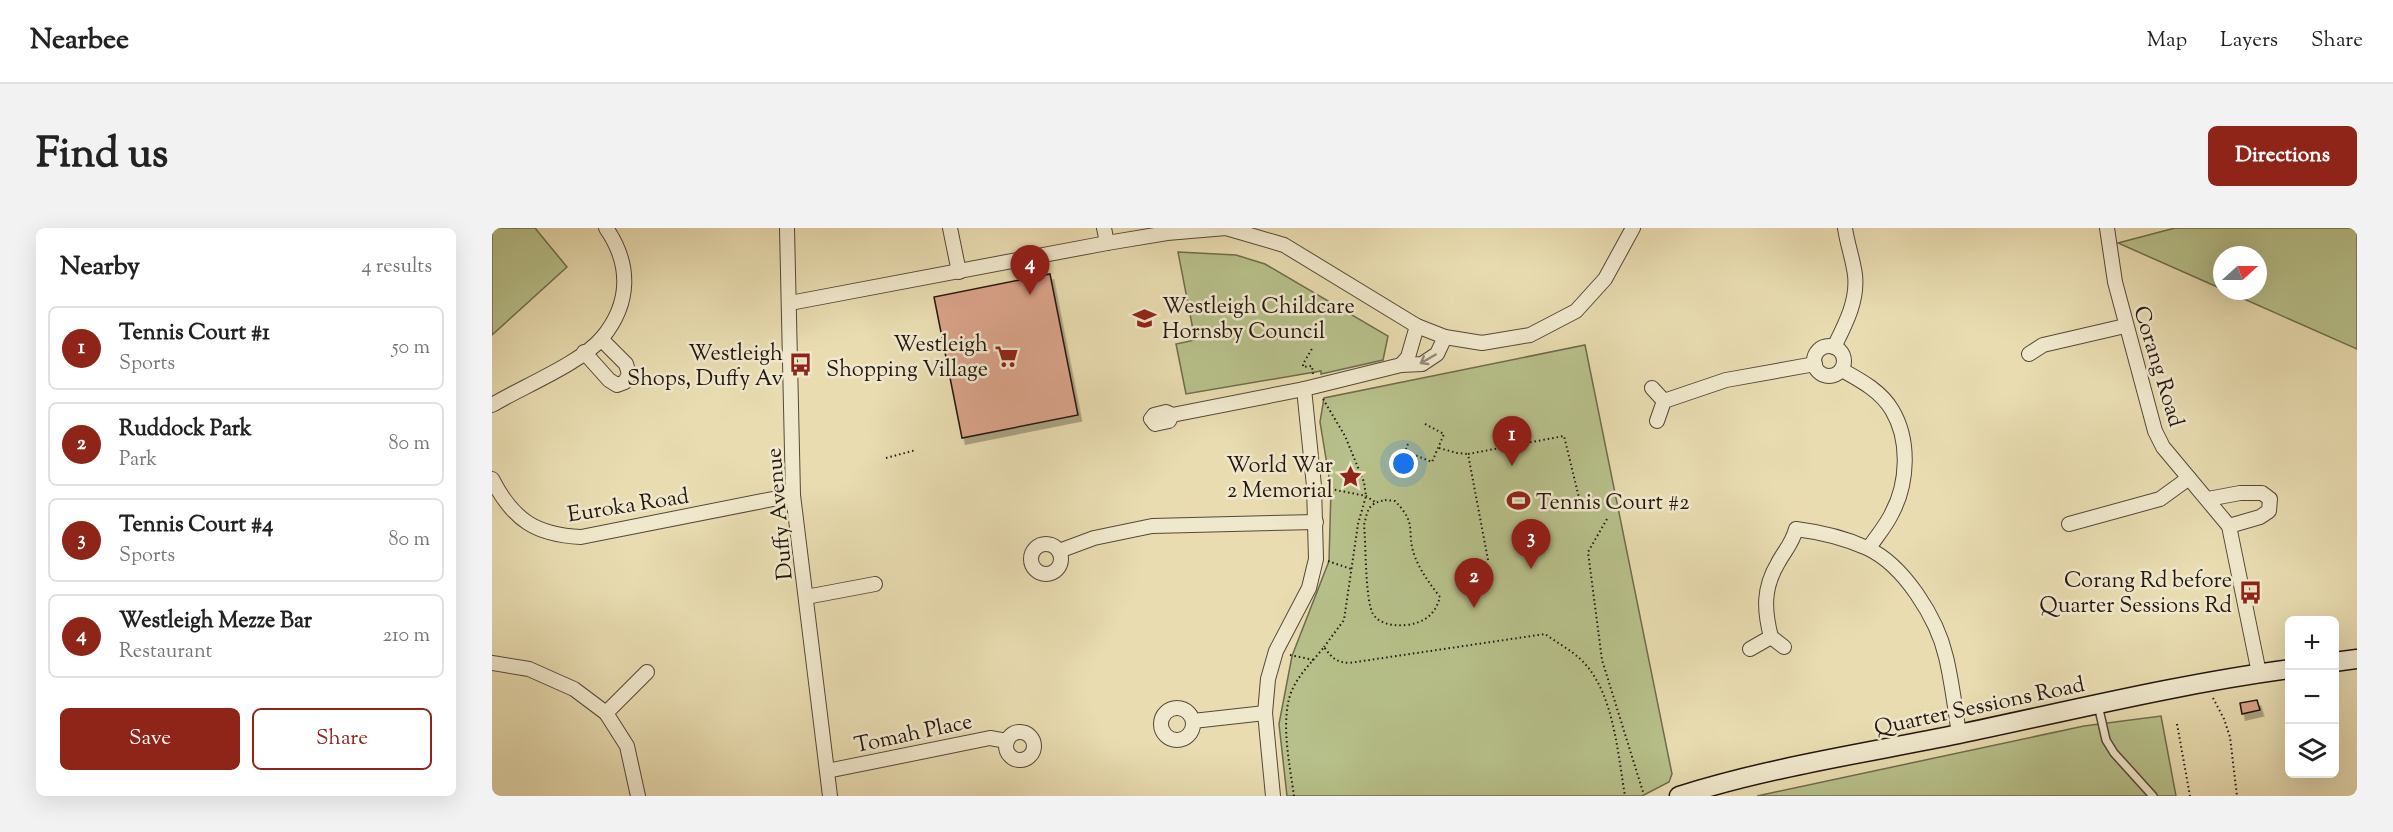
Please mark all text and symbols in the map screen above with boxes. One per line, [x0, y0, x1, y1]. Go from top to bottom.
text: Nearbee [30, 21, 129, 61]
text: Map [2147, 26, 2187, 56]
text: Layers [2220, 26, 2278, 56]
text: Share [2311, 26, 2363, 56]
text: Find us [36, 126, 168, 186]
button: Directions [2208, 126, 2357, 186]
pin: 4 [1010, 245, 1050, 295]
north arrow [2213, 246, 2267, 300]
text: Nearby [60, 249, 140, 286]
text: 4 results [361, 253, 432, 282]
place label: Westleigh Childcare Hornsby Council [1162, 292, 1355, 349]
street label: Corang Road [2124, 302, 2191, 431]
school or university icon: Westleigh Childcare Hornsby Council [1131, 305, 1157, 331]
text: Tennis Court #1 [119, 318, 270, 350]
place label: Westleigh Shopping Village [826, 330, 988, 387]
text: 1 [78, 334, 85, 363]
text: 50 m [392, 334, 430, 363]
place label: Westleigh Shops, Duffy Av [627, 339, 783, 396]
supermarket icon: Westleigh Shopping Village [993, 343, 1019, 369]
text: Sports [119, 350, 175, 379]
bus stop icon: Westleigh Shops, Duffy Av [788, 352, 814, 378]
one-way arrow [1420, 353, 1437, 365]
text: Ruddock Park [119, 414, 252, 446]
pin: 1 [1492, 416, 1532, 466]
text: 2 [77, 430, 86, 459]
text: 80 m [389, 430, 430, 459]
text: Park [119, 446, 157, 475]
street label: Duffy Avenue [759, 446, 803, 581]
your location [1389, 449, 1418, 478]
place label: World War 2 Memorial [1226, 451, 1333, 508]
place icon: World War 2 Memorial [1338, 464, 1364, 490]
street label: Euroka Road [566, 482, 691, 532]
sports icon: Tennis Court #2 [1505, 488, 1531, 514]
place label: Tennis Court #2 [1536, 488, 1690, 520]
text: Tennis Court #4 [119, 510, 273, 542]
pin: 3 [1512, 520, 1550, 569]
text: 3 [77, 526, 86, 555]
text: 80 m [389, 526, 430, 555]
text: Sports [119, 542, 175, 571]
pin: 2 [1454, 558, 1494, 608]
place label: Corang Rd before Quarter Sessions Rd [2039, 566, 2232, 623]
bus stop icon: Corang Rd before Quarter Sessions Rd [2237, 579, 2263, 605]
text: Westleigh Mezze Bar [119, 606, 312, 638]
map controls [2285, 616, 2339, 778]
button: + [2285, 616, 2339, 670]
text: 4 [76, 622, 87, 651]
text: 210 m [383, 622, 430, 651]
text: Restaurant [119, 638, 212, 667]
street label: Quarter Sessions Road [1871, 670, 2088, 746]
button: − [2285, 670, 2339, 724]
street label: Tomah Place [852, 707, 976, 763]
button: Save [60, 708, 240, 770]
button: Share [252, 708, 432, 770]
button: layers [2285, 724, 2339, 778]

